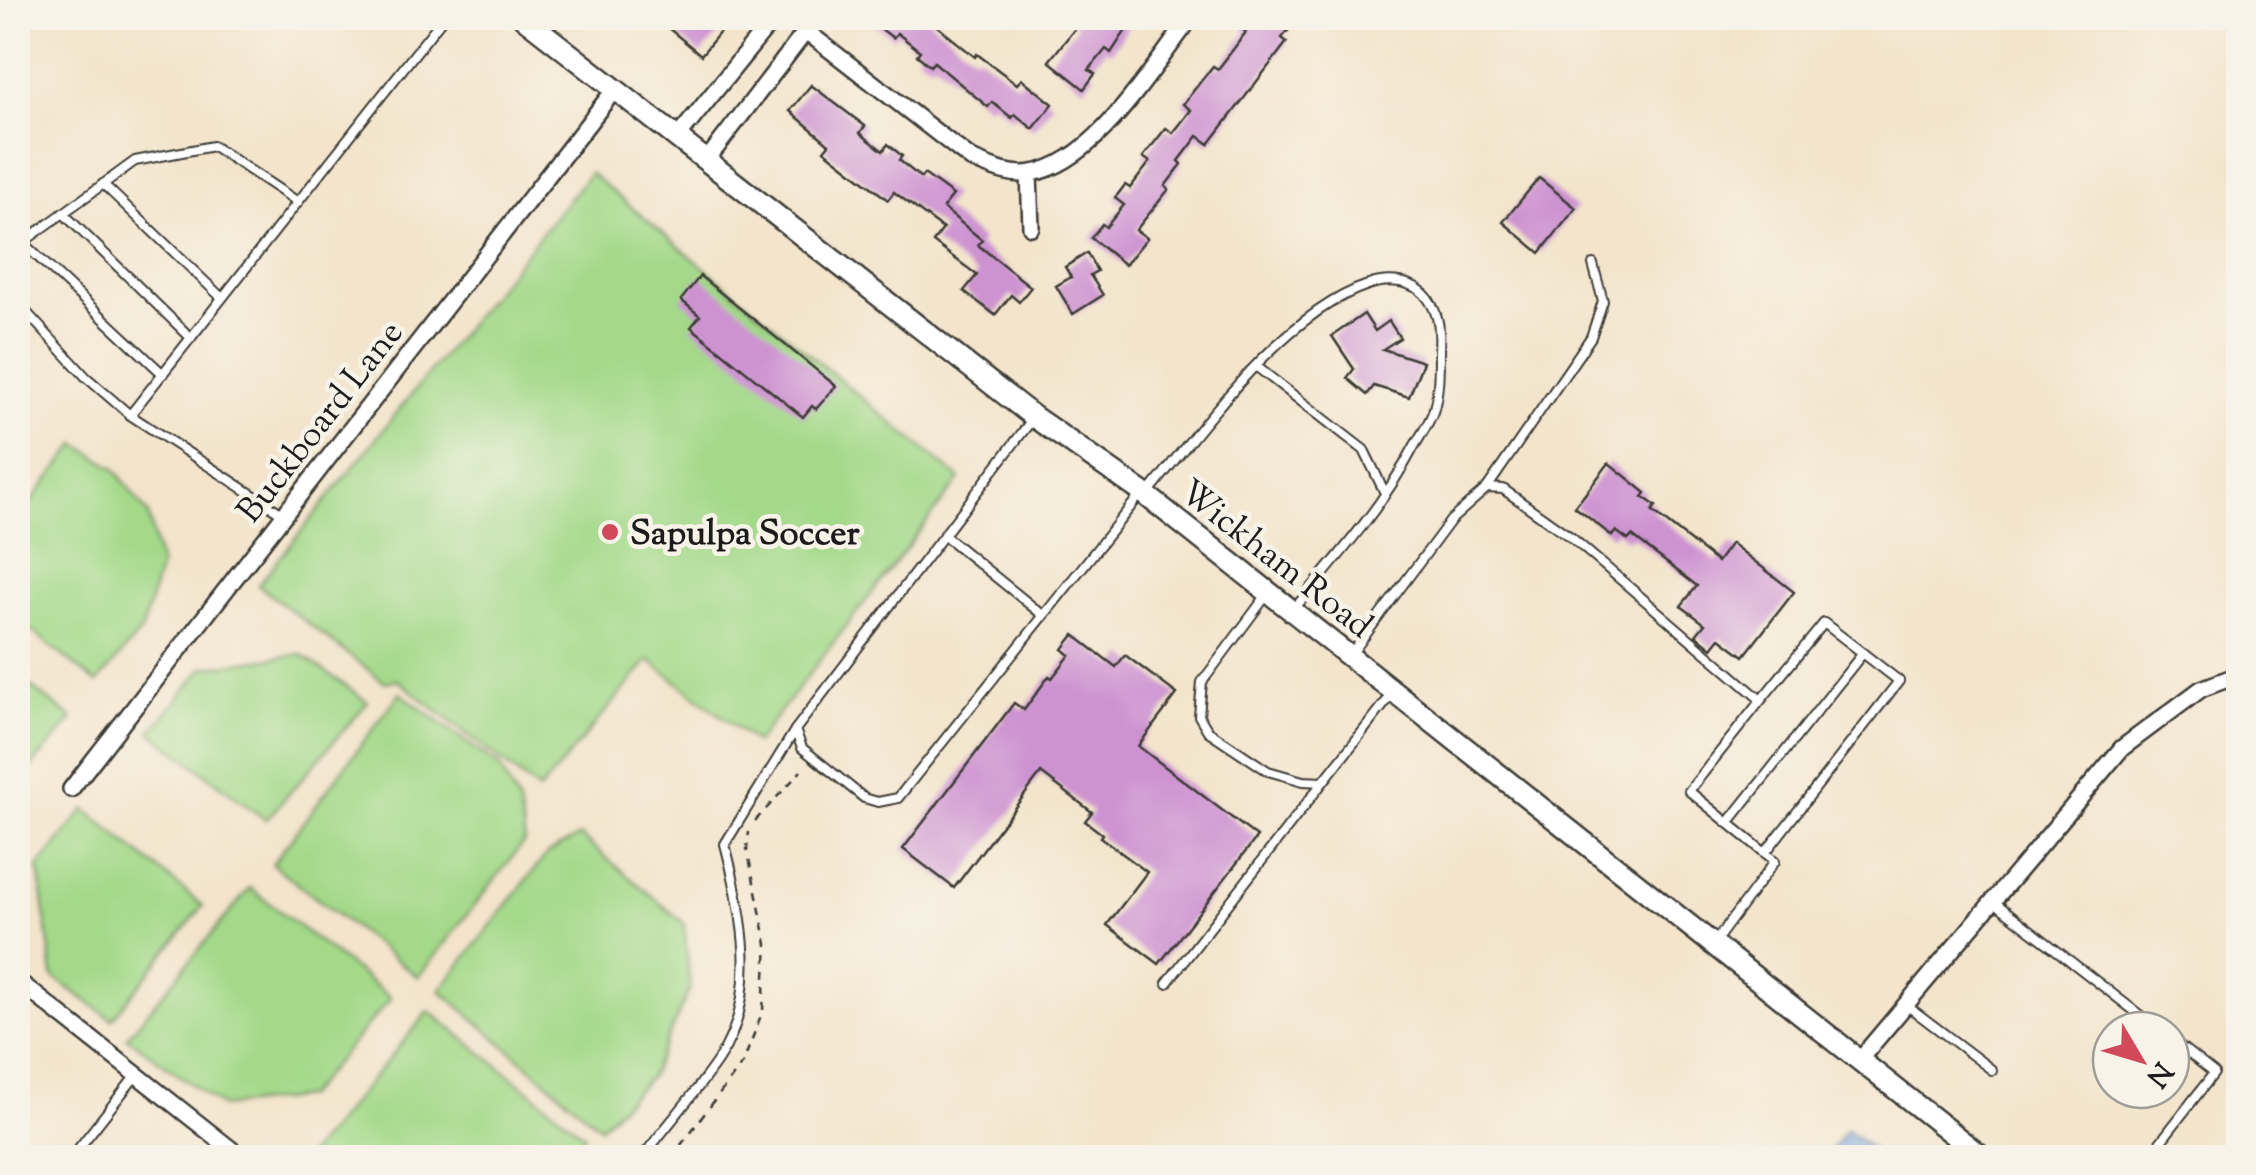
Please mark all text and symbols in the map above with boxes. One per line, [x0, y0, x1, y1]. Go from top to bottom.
street label: Buckboard Lane [226, 311, 417, 535]
street label: Wickham Road [1167, 469, 1383, 653]
place label: Sapulpa Soccer [630, 510, 861, 561]
marker: Sapulpa Soccer [599, 521, 621, 543]
north arrow [2091, 1010, 2191, 1110]
text: N [2136, 1052, 2181, 1095]

